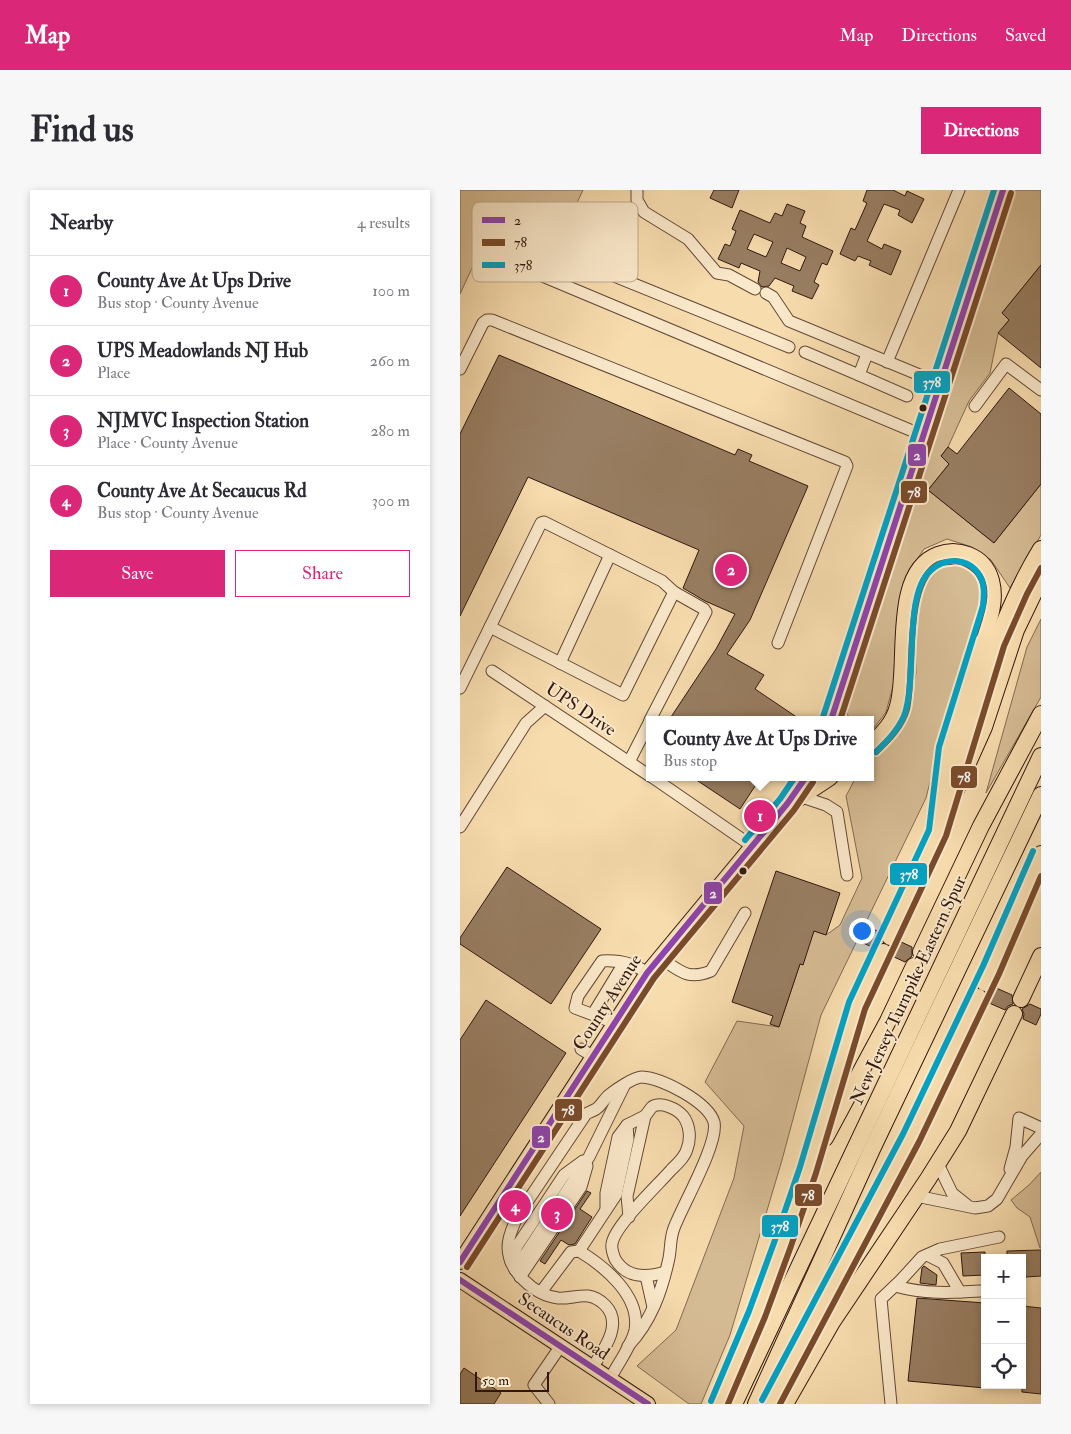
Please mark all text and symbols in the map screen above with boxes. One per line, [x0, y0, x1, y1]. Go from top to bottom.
text: Map [25, 20, 70, 51]
text: Map [840, 24, 873, 47]
text: Directions [901, 24, 977, 47]
text: Saved [1005, 24, 1046, 47]
button: Directions [921, 107, 1041, 154]
text: Find us [30, 108, 134, 152]
legend [472, 202, 638, 282]
text: Nearby [50, 209, 113, 236]
text: 2 [514, 212, 521, 229]
text: 4 results [357, 213, 410, 233]
text: 78 [514, 234, 527, 251]
text: 378 [514, 257, 533, 274]
text: County Ave At Ups Drive [97, 269, 291, 293]
text: 1 [63, 281, 69, 301]
text: 100 m [372, 281, 410, 301]
text: Bus stop · County Avenue [97, 293, 259, 313]
text: UPS Meadowlands NJ Hub [97, 339, 308, 363]
text: 2 [62, 351, 70, 371]
text: 260 m [370, 351, 410, 371]
text: Place [97, 363, 130, 383]
line badge: 378 [913, 370, 951, 394]
text: 378 [923, 374, 942, 391]
unlabelled marker [918, 403, 928, 413]
text: NJMVC Inspection Station [97, 409, 309, 433]
text: 3 [63, 421, 69, 441]
text: 280 m [370, 421, 410, 441]
text: Place · County Avenue [97, 433, 238, 453]
line badge: 2 [907, 443, 927, 467]
text: 2 [913, 447, 921, 464]
text: County Ave At Secaucus Rd [97, 479, 307, 503]
line badge: 78 [900, 480, 928, 504]
text: 78 [908, 484, 921, 501]
text: 4 [62, 491, 70, 511]
text: 300 m [372, 491, 410, 511]
text: Bus stop · County Avenue [97, 503, 259, 523]
button: Save [50, 550, 225, 597]
button: Share [235, 550, 410, 597]
pin: 2 [715, 551, 747, 589]
street label: UPS Drive [541, 677, 621, 742]
popup [646, 716, 874, 781]
text: County Ave At Ups Drive [663, 727, 857, 751]
text: Bus stop [663, 751, 717, 771]
line badge: 78 [950, 765, 978, 789]
text: 78 [958, 769, 971, 786]
pin: 1 [744, 797, 776, 835]
line badge: 378 [889, 862, 928, 886]
unlabelled marker [738, 866, 748, 876]
text: 378 [900, 866, 919, 883]
street label: New Jersey Turnpike Eastern Spur [845, 872, 972, 1108]
line badge: 2 [703, 881, 723, 905]
text: 2 [709, 885, 717, 902]
your location [849, 918, 875, 944]
street label: County Avenue [568, 949, 647, 1055]
line badge: 78 [554, 1098, 583, 1122]
text: 78 [562, 1102, 575, 1119]
line badge: 2 [531, 1125, 551, 1149]
text: 2 [537, 1129, 545, 1146]
line badge: 78 [794, 1183, 823, 1207]
pin: 4 [499, 1187, 531, 1225]
text: 78 [802, 1187, 815, 1204]
pin: 3 [541, 1195, 573, 1233]
line badge: 378 [761, 1214, 799, 1238]
text: 378 [771, 1218, 790, 1235]
map controls [981, 1254, 1026, 1389]
button: + [981, 1254, 1026, 1299]
street label: Secaucus Road [513, 1287, 614, 1366]
button: − [981, 1299, 1026, 1344]
button: locate [981, 1344, 1026, 1389]
scale bar [475, 1369, 549, 1392]
text: 50 m [482, 1372, 509, 1389]

